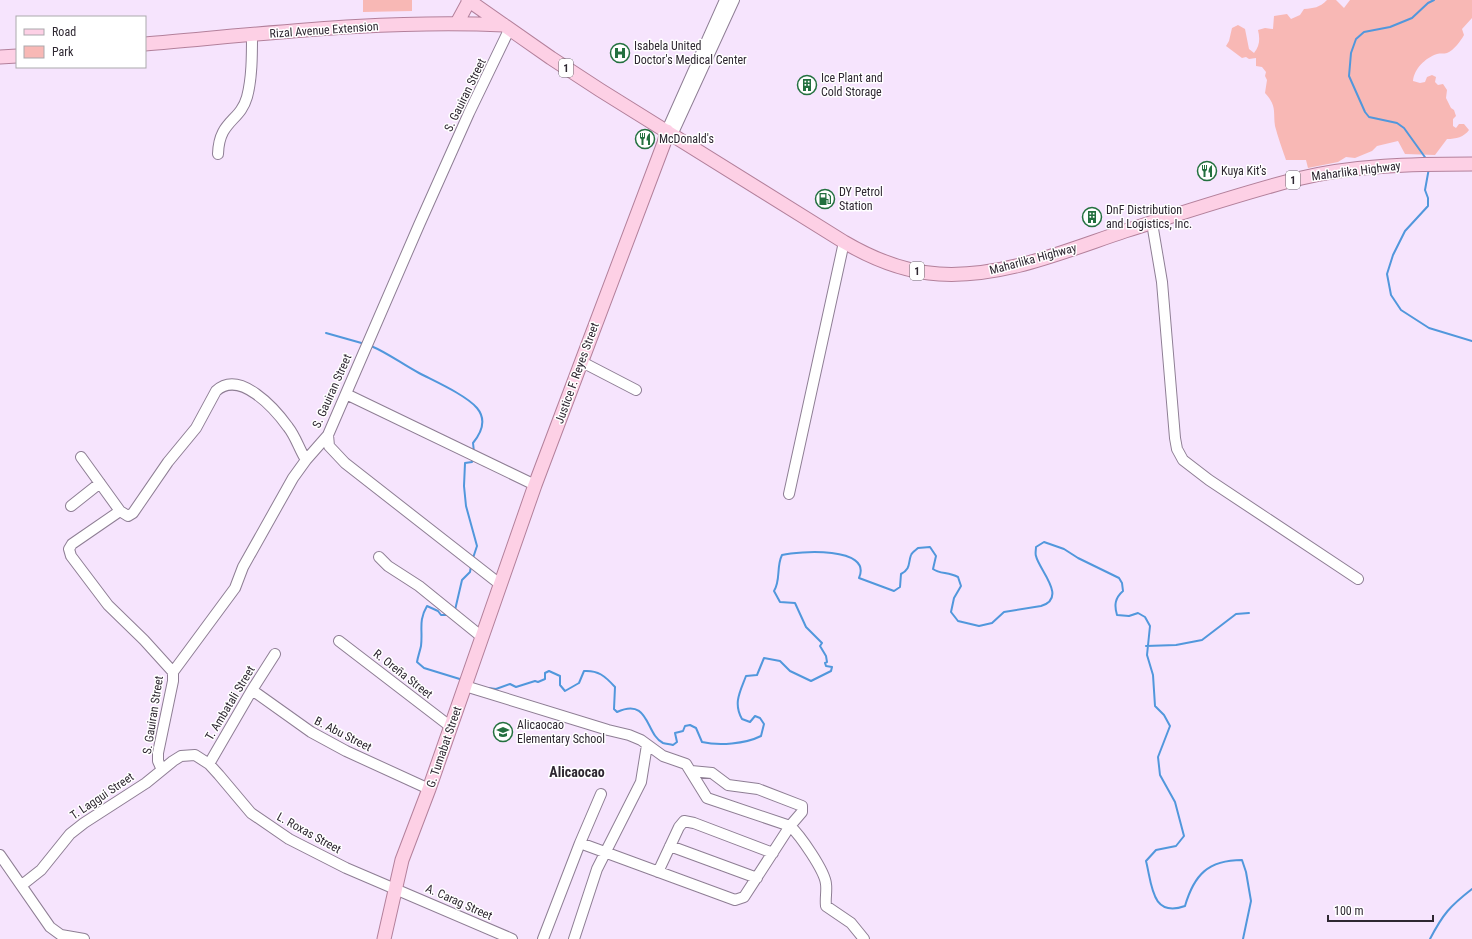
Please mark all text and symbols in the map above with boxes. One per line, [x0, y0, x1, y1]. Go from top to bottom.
legend [16, 16, 146, 68]
street label: Rizal Avenue Extension [269, 19, 379, 41]
text: Road [52, 25, 76, 39]
place label: Isabela United Doctor's Medical Center [634, 39, 747, 67]
hospital icon: Isabela United Doctor's Medical Center [609, 42, 631, 64]
text: Park [52, 45, 74, 59]
street label: S. Gauiran Street [441, 56, 489, 134]
road number: 1 [559, 59, 573, 77]
place label: Ice Plant and Cold Storage [821, 71, 883, 99]
building icon: Ice Plant and Cold Storage [796, 74, 818, 96]
restaurant icon: McDonald's [634, 128, 656, 150]
place label: McDonald's [659, 132, 714, 146]
street label: Maharlika Highway [1311, 159, 1401, 183]
restaurant icon: Kuya Kit's [1196, 160, 1218, 182]
place label: Kuya Kit's [1221, 164, 1267, 178]
road number: 1 [1286, 171, 1300, 189]
place label: DY Petrol Station [839, 185, 883, 213]
fuel station icon: DY Petrol Station [814, 188, 836, 210]
place label: DnF Distribution and Logistics, Inc. [1106, 203, 1192, 231]
building icon: DnF Distribution and Logistics, Inc. [1081, 206, 1103, 228]
street label: Maharlika Highway [988, 241, 1078, 277]
road number: 1 [910, 262, 924, 280]
street label: Justice F. Reyes Street [552, 320, 602, 425]
street label: S. Gauiran Street [309, 351, 355, 430]
street label: R. Oreña Street [371, 647, 436, 702]
street label: T. Ambatali Street [202, 663, 258, 743]
street label: S. Gauiran Street [140, 674, 166, 755]
street label: G. Tumabat Street [424, 704, 465, 790]
street label: B. Abu Street [312, 714, 374, 755]
place label: Alicaocao Elementary School [517, 718, 605, 746]
school or university icon: Alicaocao Elementary School [492, 721, 514, 743]
district label: Alicaocao [549, 764, 605, 780]
street label: T. Laggui Street [68, 769, 137, 822]
street label: L. Roxas Street [274, 810, 344, 857]
street label: A. Carag Street [424, 881, 495, 923]
scale bar [1328, 897, 1433, 923]
text: 100 m [1334, 904, 1364, 918]

